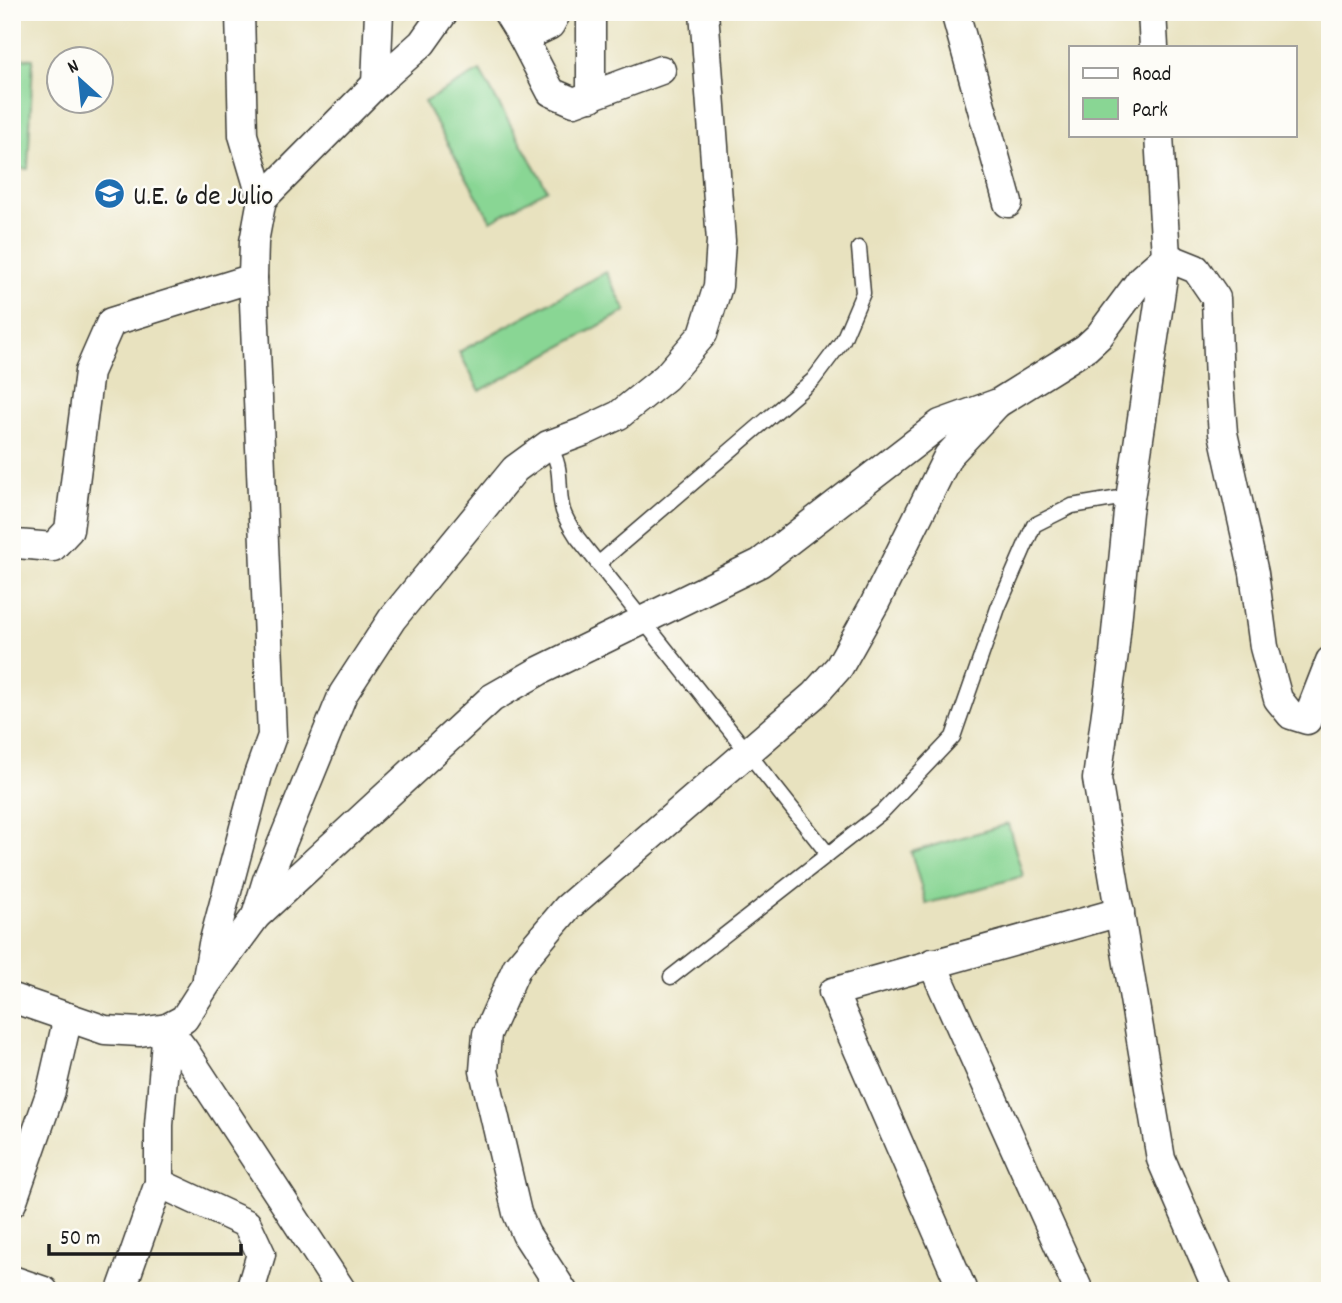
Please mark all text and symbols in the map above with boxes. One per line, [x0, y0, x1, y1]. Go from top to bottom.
north arrow [46, 46, 116, 116]
legend [1069, 46, 1296, 136]
text: N [64, 54, 84, 82]
text: Road [1132, 61, 1171, 91]
text: Park [1132, 97, 1168, 127]
school or university icon: U.E. 6 de Julio [93, 177, 127, 211]
place label: U.E. 6 de Julio [133, 179, 273, 219]
scale bar [49, 1212, 242, 1256]
text: 50 m [60, 1225, 100, 1255]

